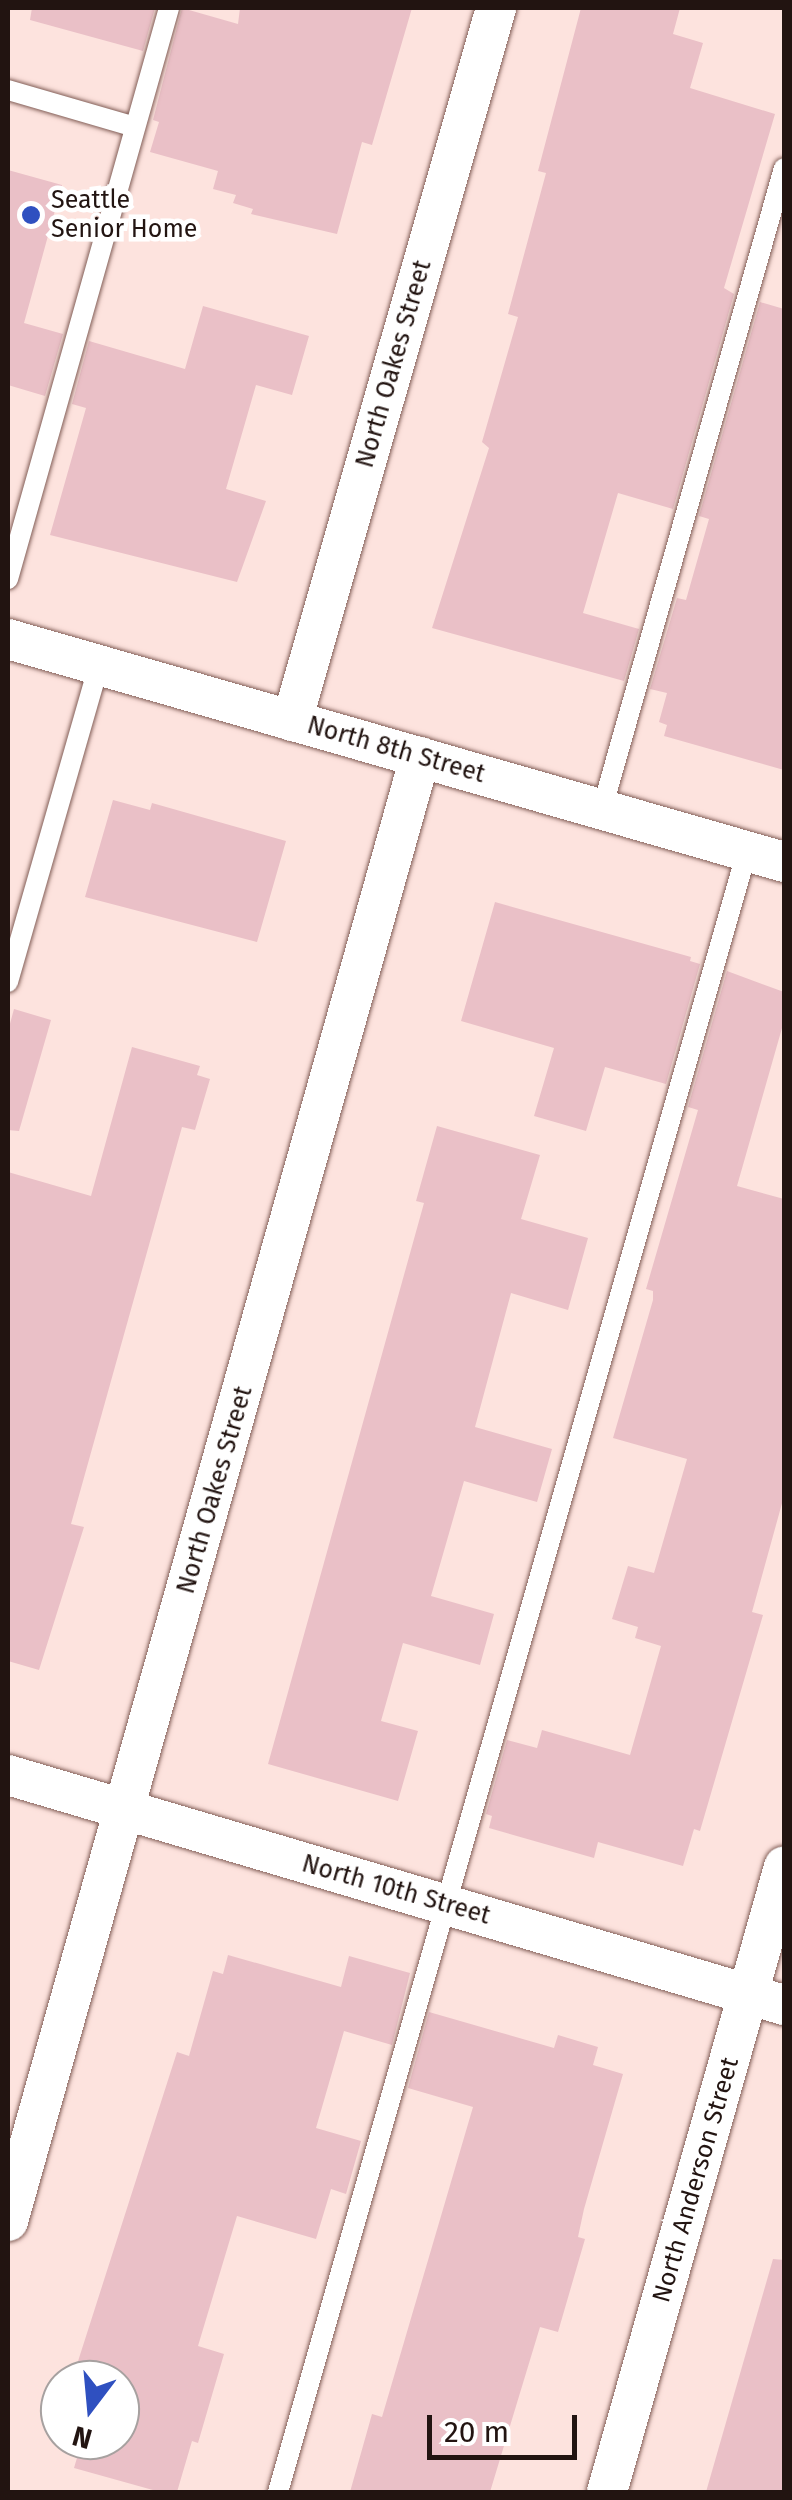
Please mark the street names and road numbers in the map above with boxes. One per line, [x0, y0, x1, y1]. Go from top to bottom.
street label: North Oakes Street [350, 257, 438, 471]
street label: North 8th Street [304, 710, 488, 790]
street label: North Oakes Street [171, 1383, 259, 1597]
street label: North 10th Street [298, 1849, 494, 1931]
street label: North Anderson Street [647, 2054, 745, 2306]

